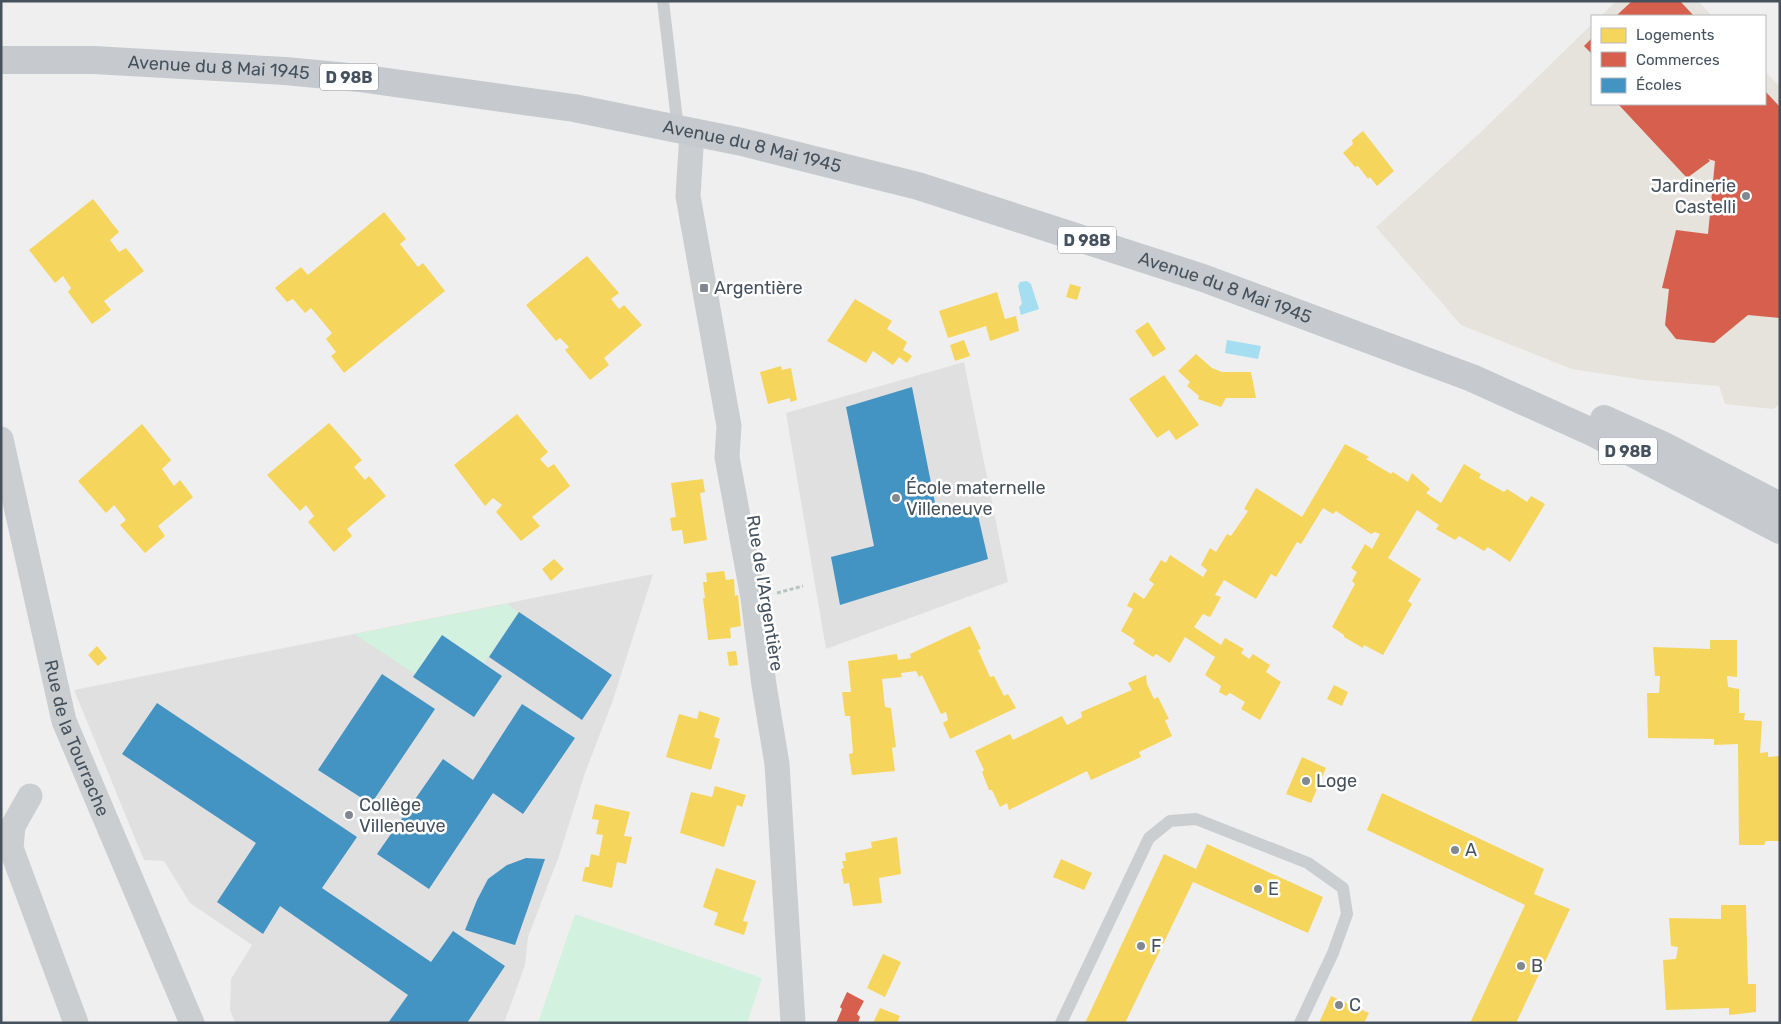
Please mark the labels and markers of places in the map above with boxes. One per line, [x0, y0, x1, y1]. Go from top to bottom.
place label: Jardinerie Castelli [1651, 175, 1736, 218]
marker: Jardinerie Castelli [1740, 190, 1752, 202]
place label: Argentière [714, 277, 803, 299]
marker: Argentière [698, 282, 710, 294]
place label: École maternelle Villeneuve [906, 477, 1046, 520]
marker: École maternelle Villeneuve [890, 492, 902, 504]
place label: Loge [1316, 770, 1357, 792]
marker: Loge [1300, 775, 1312, 787]
place label: Collège Villeneuve [359, 794, 445, 837]
marker: Collège Villeneuve [343, 809, 355, 821]
place label: A [1465, 839, 1477, 861]
marker: A [1449, 844, 1461, 856]
place label: E [1268, 878, 1279, 900]
marker: E [1252, 883, 1264, 895]
place label: F [1151, 935, 1162, 957]
marker: F [1135, 940, 1147, 952]
place label: B [1531, 955, 1543, 977]
marker: B [1515, 960, 1527, 972]
place label: C [1349, 994, 1361, 1016]
marker: C [1333, 999, 1345, 1011]

